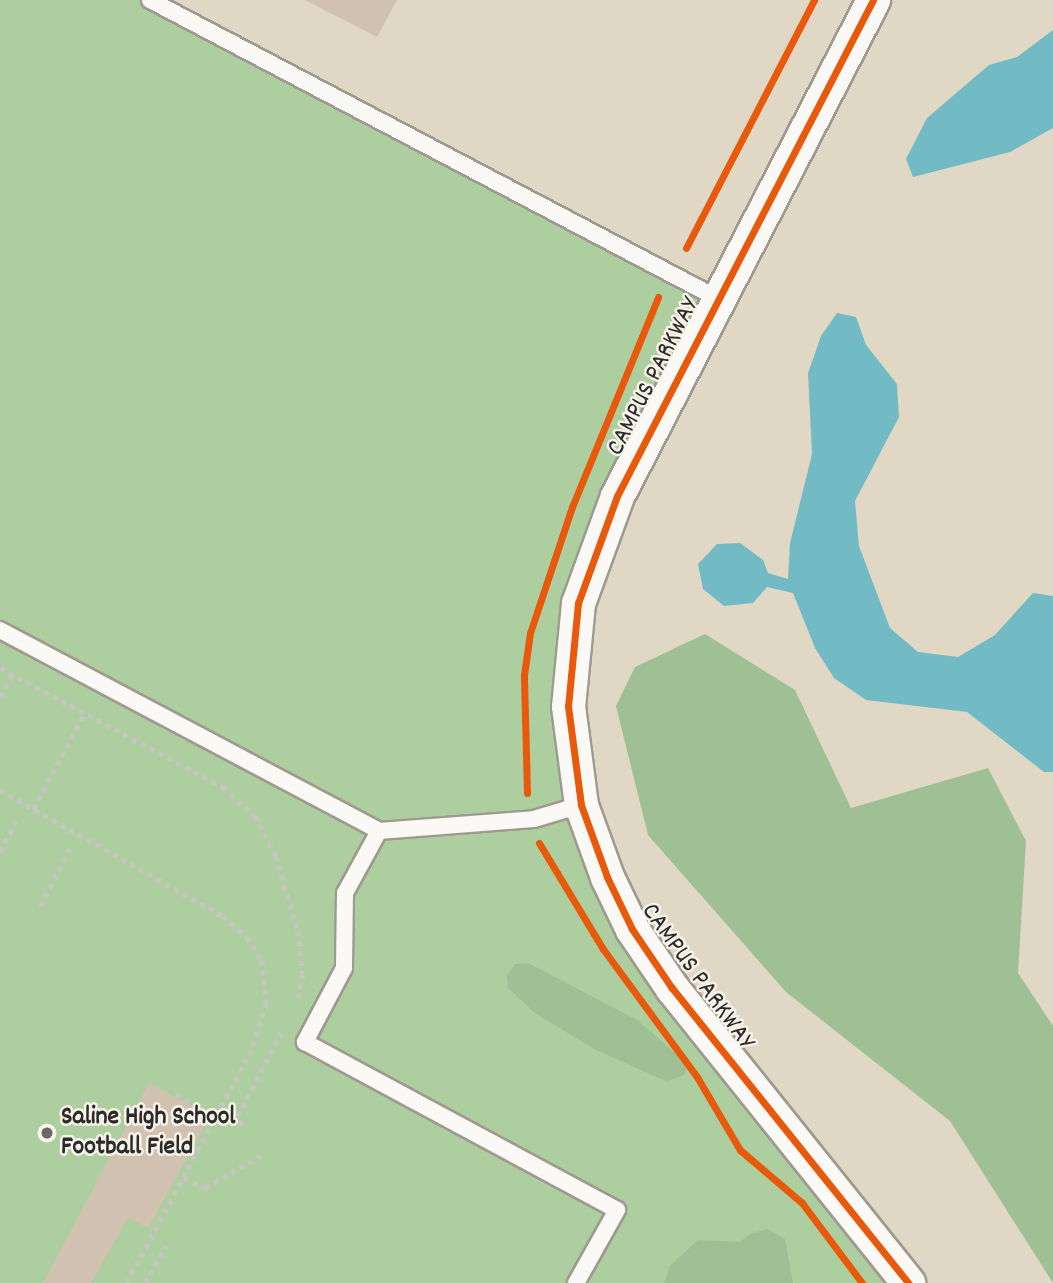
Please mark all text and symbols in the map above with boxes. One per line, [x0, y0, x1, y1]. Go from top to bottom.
street label: CAMPUS PARKWAY [601, 293, 707, 461]
street label: CAMPUS PARKWAY [633, 898, 761, 1056]
place label: Saline High School Football Field [61, 1102, 235, 1164]
marker: Saline High School Football Field [39, 1125, 55, 1141]

